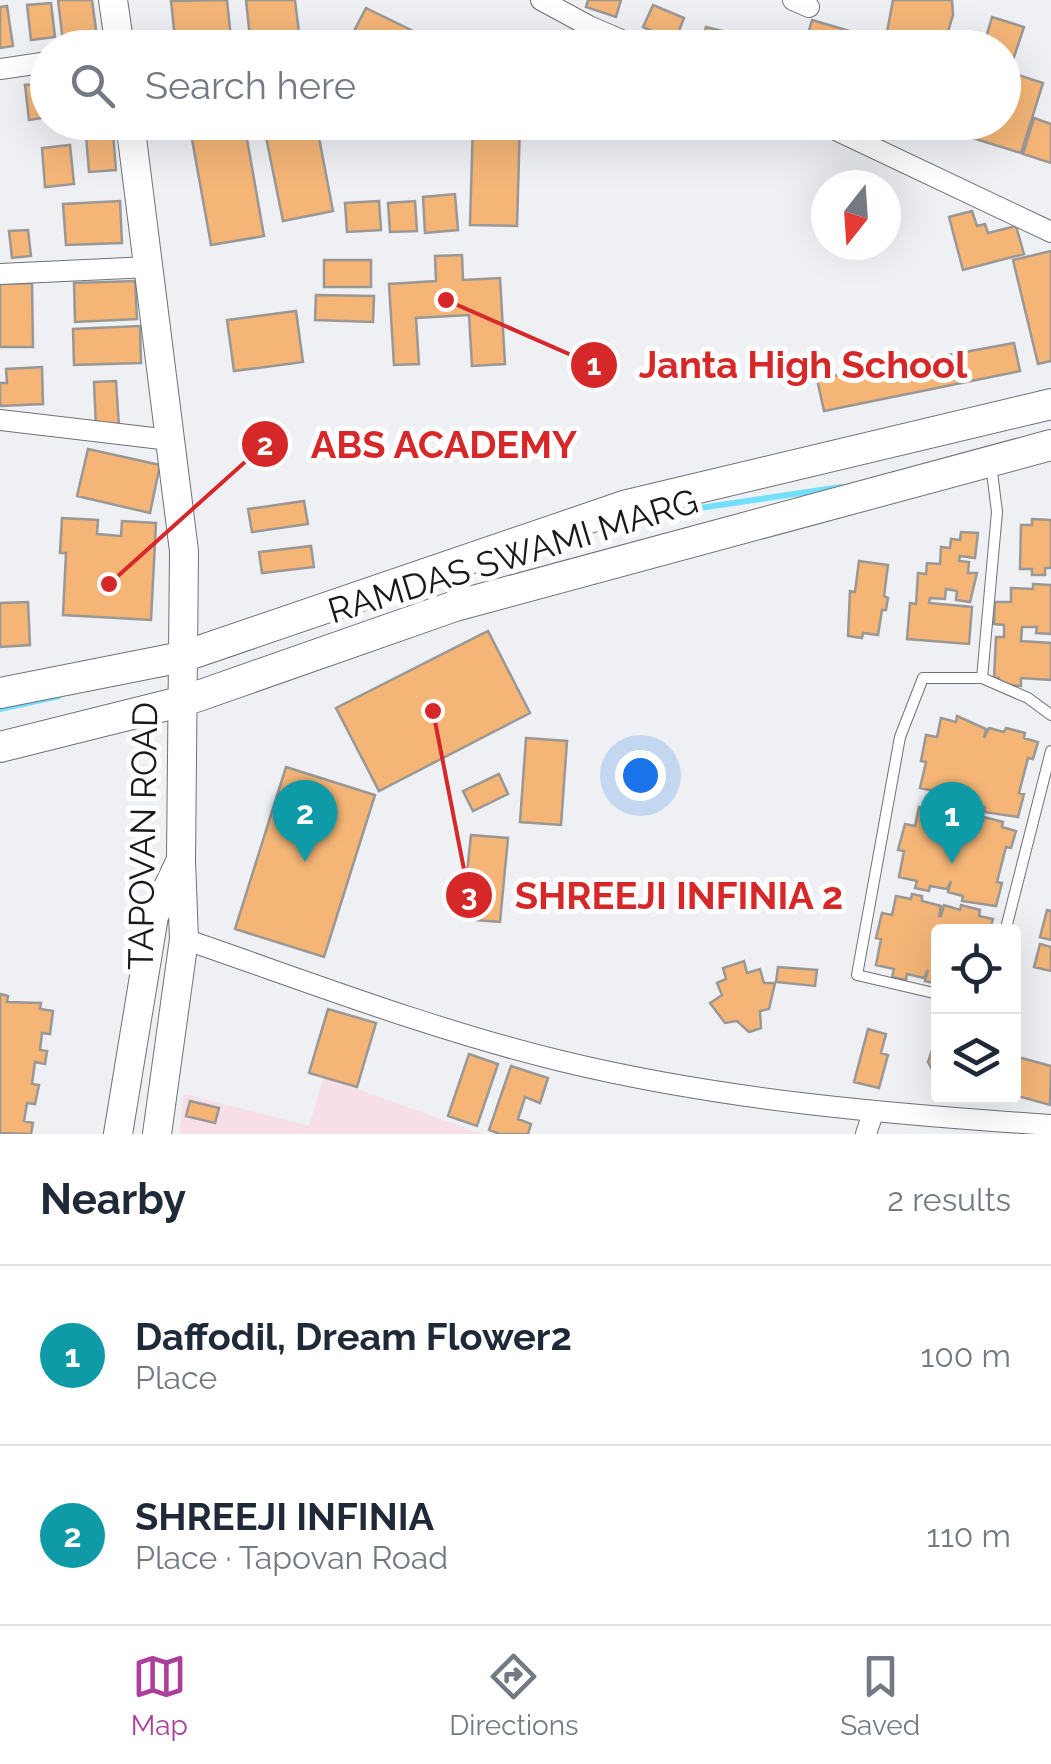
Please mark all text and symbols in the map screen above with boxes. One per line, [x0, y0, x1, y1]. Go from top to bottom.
search box [30, 30, 1021, 140]
icon: search [65, 58, 120, 113]
text: Search here [145, 63, 356, 108]
north arrow [811, 170, 901, 260]
callout: Janta High School [569, 331, 987, 399]
text: Janta High School [639, 342, 968, 387]
text: 1 [587, 347, 602, 382]
callout: ABS ACADEMY [240, 410, 598, 478]
text: ABS ACADEMY [311, 422, 577, 467]
text: 2 [257, 427, 273, 462]
street label: RAMDAS SWAMI MARG [323, 480, 703, 631]
street label: TAPOVAN ROAD [120, 702, 165, 970]
your location [615, 750, 666, 801]
pin: 2 [272, 780, 338, 862]
pin: 1 [920, 782, 984, 864]
callout: SHREEJI INFINIA 2 [444, 861, 864, 929]
text: SHREEJI INFINIA 2 [515, 873, 843, 918]
text: 3 [461, 878, 477, 913]
map controls [931, 924, 1021, 1104]
button: locate [931, 924, 1021, 1014]
button: layers [931, 1014, 1021, 1104]
text: Nearby [40, 1175, 186, 1224]
text: 2 results [887, 1181, 1011, 1218]
text: Daffodil, Dream Flower2 [135, 1314, 572, 1359]
text: 1 [65, 1337, 80, 1374]
text: 100 m [921, 1337, 1011, 1374]
text: Place [135, 1359, 217, 1396]
text: SHREEJI INFINIA [135, 1494, 434, 1539]
text: 2 [63, 1517, 82, 1554]
text: 110 m [926, 1517, 1011, 1554]
text: Place · Tapovan Road [135, 1539, 448, 1576]
tab: Map [131, 1649, 188, 1742]
tab: Directions [449, 1649, 579, 1742]
tab: Saved [840, 1649, 920, 1742]

